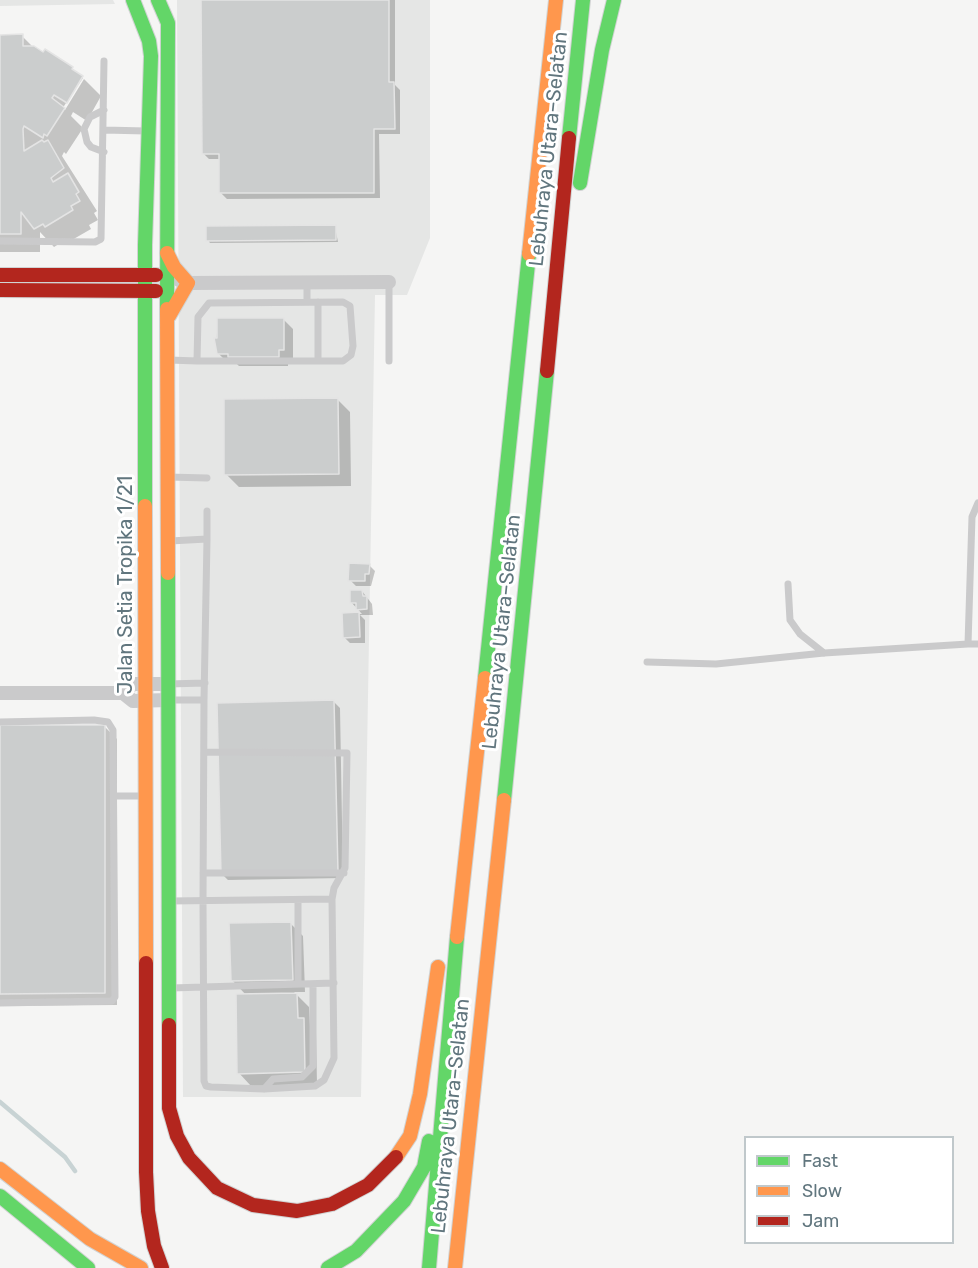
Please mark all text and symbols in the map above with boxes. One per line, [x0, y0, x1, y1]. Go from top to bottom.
street label: Lebuhraya Utara–Selatan [525, 30, 573, 268]
street label: Jalan Setia Tropika 1/21 [114, 476, 138, 694]
street label: Lebuhraya Utara–Selatan [478, 513, 526, 751]
street label: Lebuhraya Utara–Selatan [427, 997, 475, 1235]
legend [744, 1136, 954, 1244]
text: Fast [802, 1150, 838, 1172]
text: Slow [802, 1180, 842, 1202]
text: Jam [802, 1210, 839, 1232]

